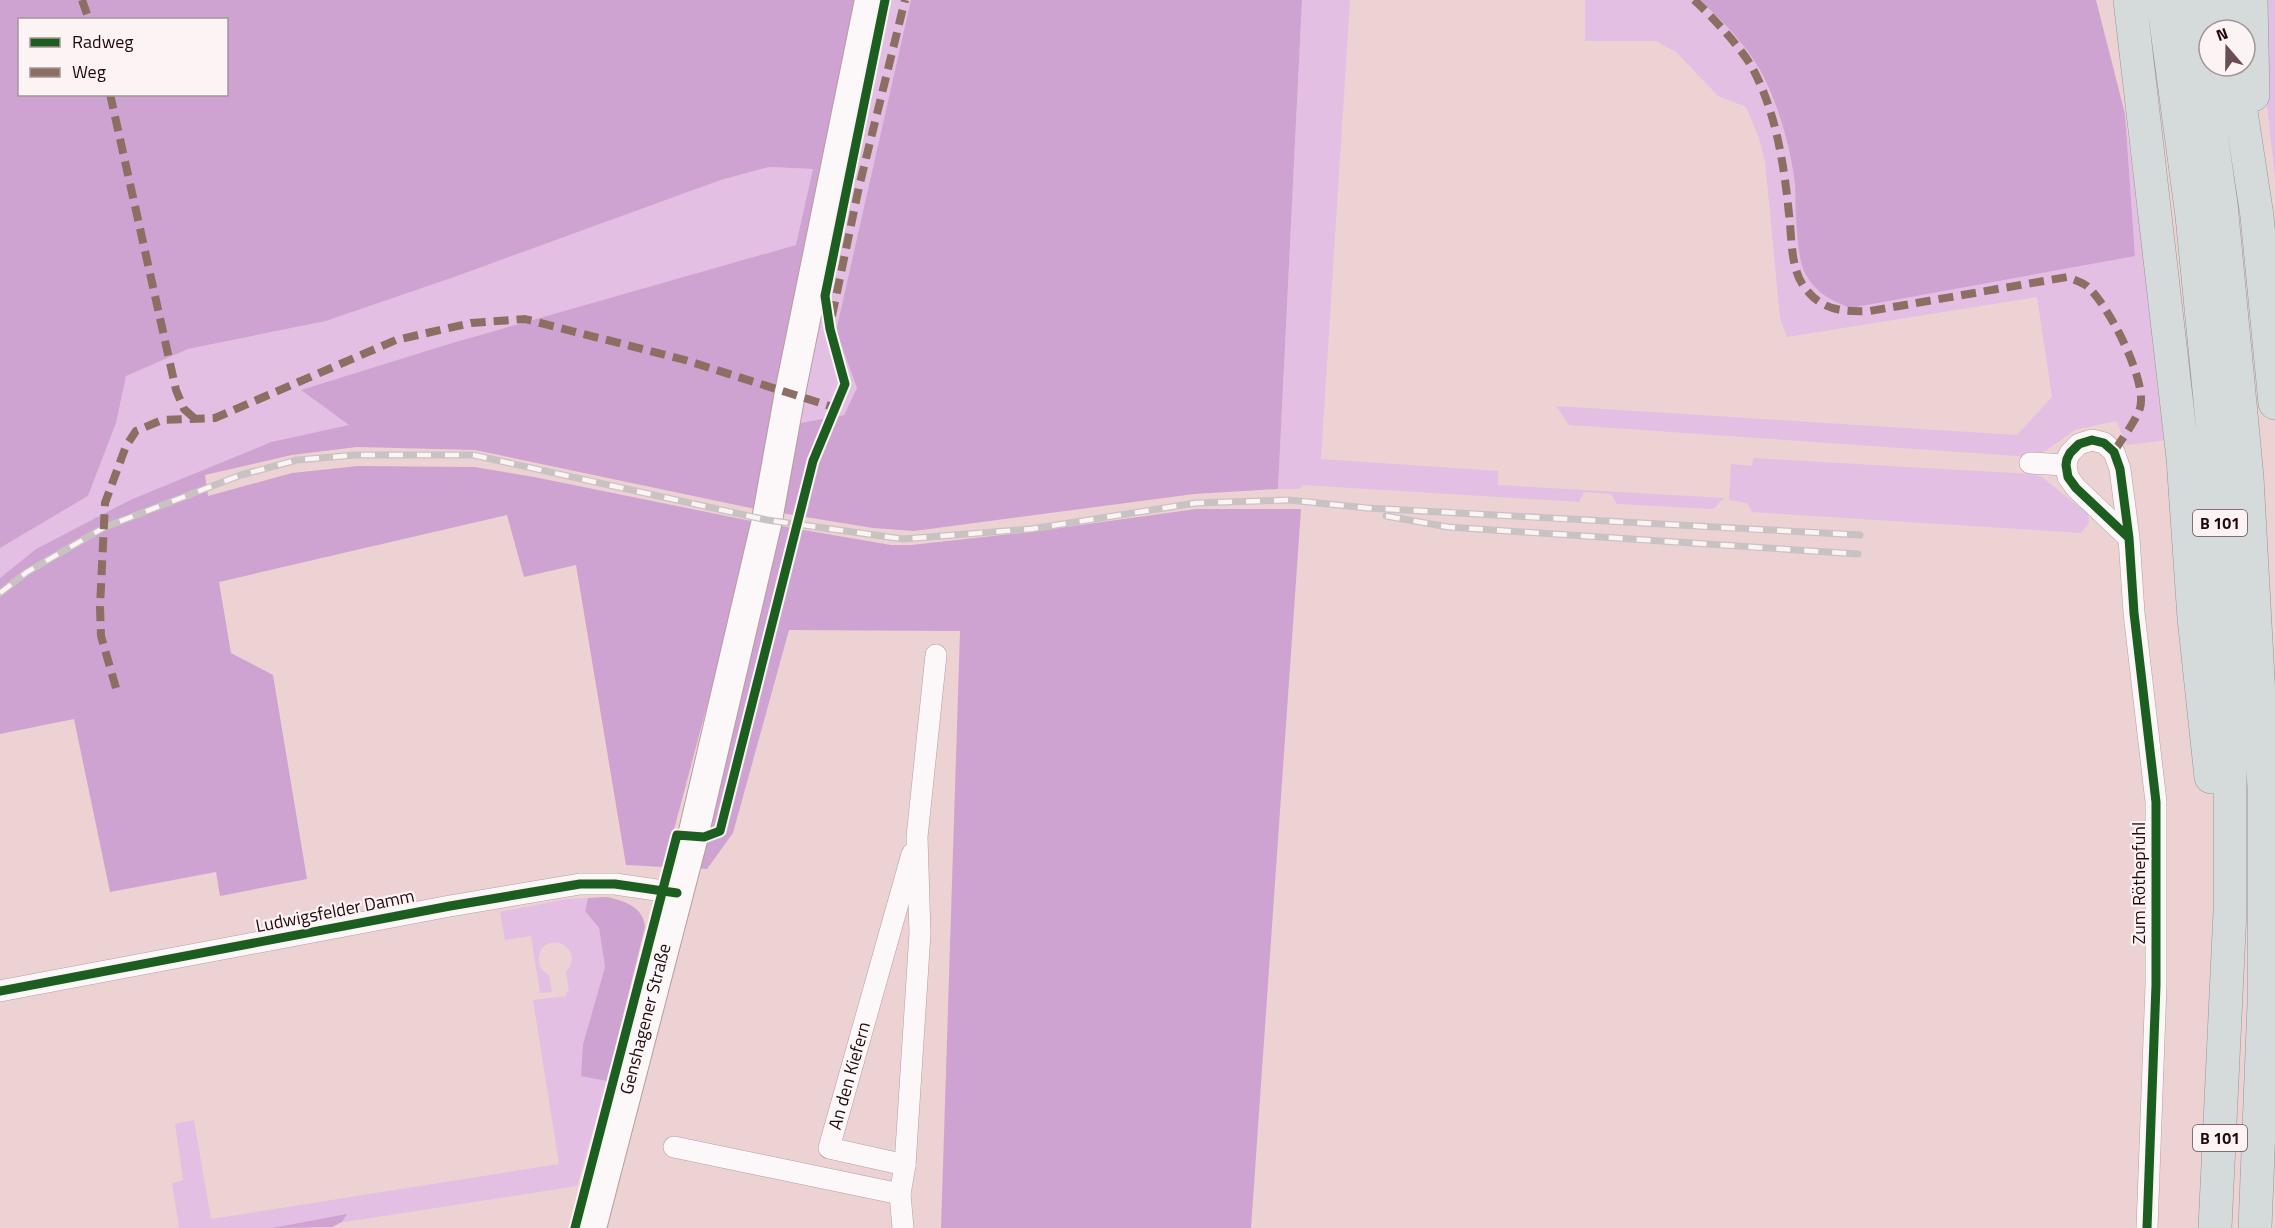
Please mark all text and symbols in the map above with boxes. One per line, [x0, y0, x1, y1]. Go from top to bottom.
legend [18, 18, 228, 96]
north arrow [2197, 18, 2257, 78]
text: N [2213, 21, 2231, 47]
text: Radweg [72, 28, 134, 55]
text: Weg [72, 58, 106, 85]
road number: B 101 [2193, 510, 2247, 536]
street label: Zum Röthepfuhl [2125, 822, 2152, 944]
street label: Ludwigsfelder Damm [253, 882, 417, 939]
street label: Genshagener Straße [612, 940, 677, 1097]
street label: An den Kiefern [821, 1019, 877, 1133]
road number: B 101 [2193, 1125, 2247, 1151]

